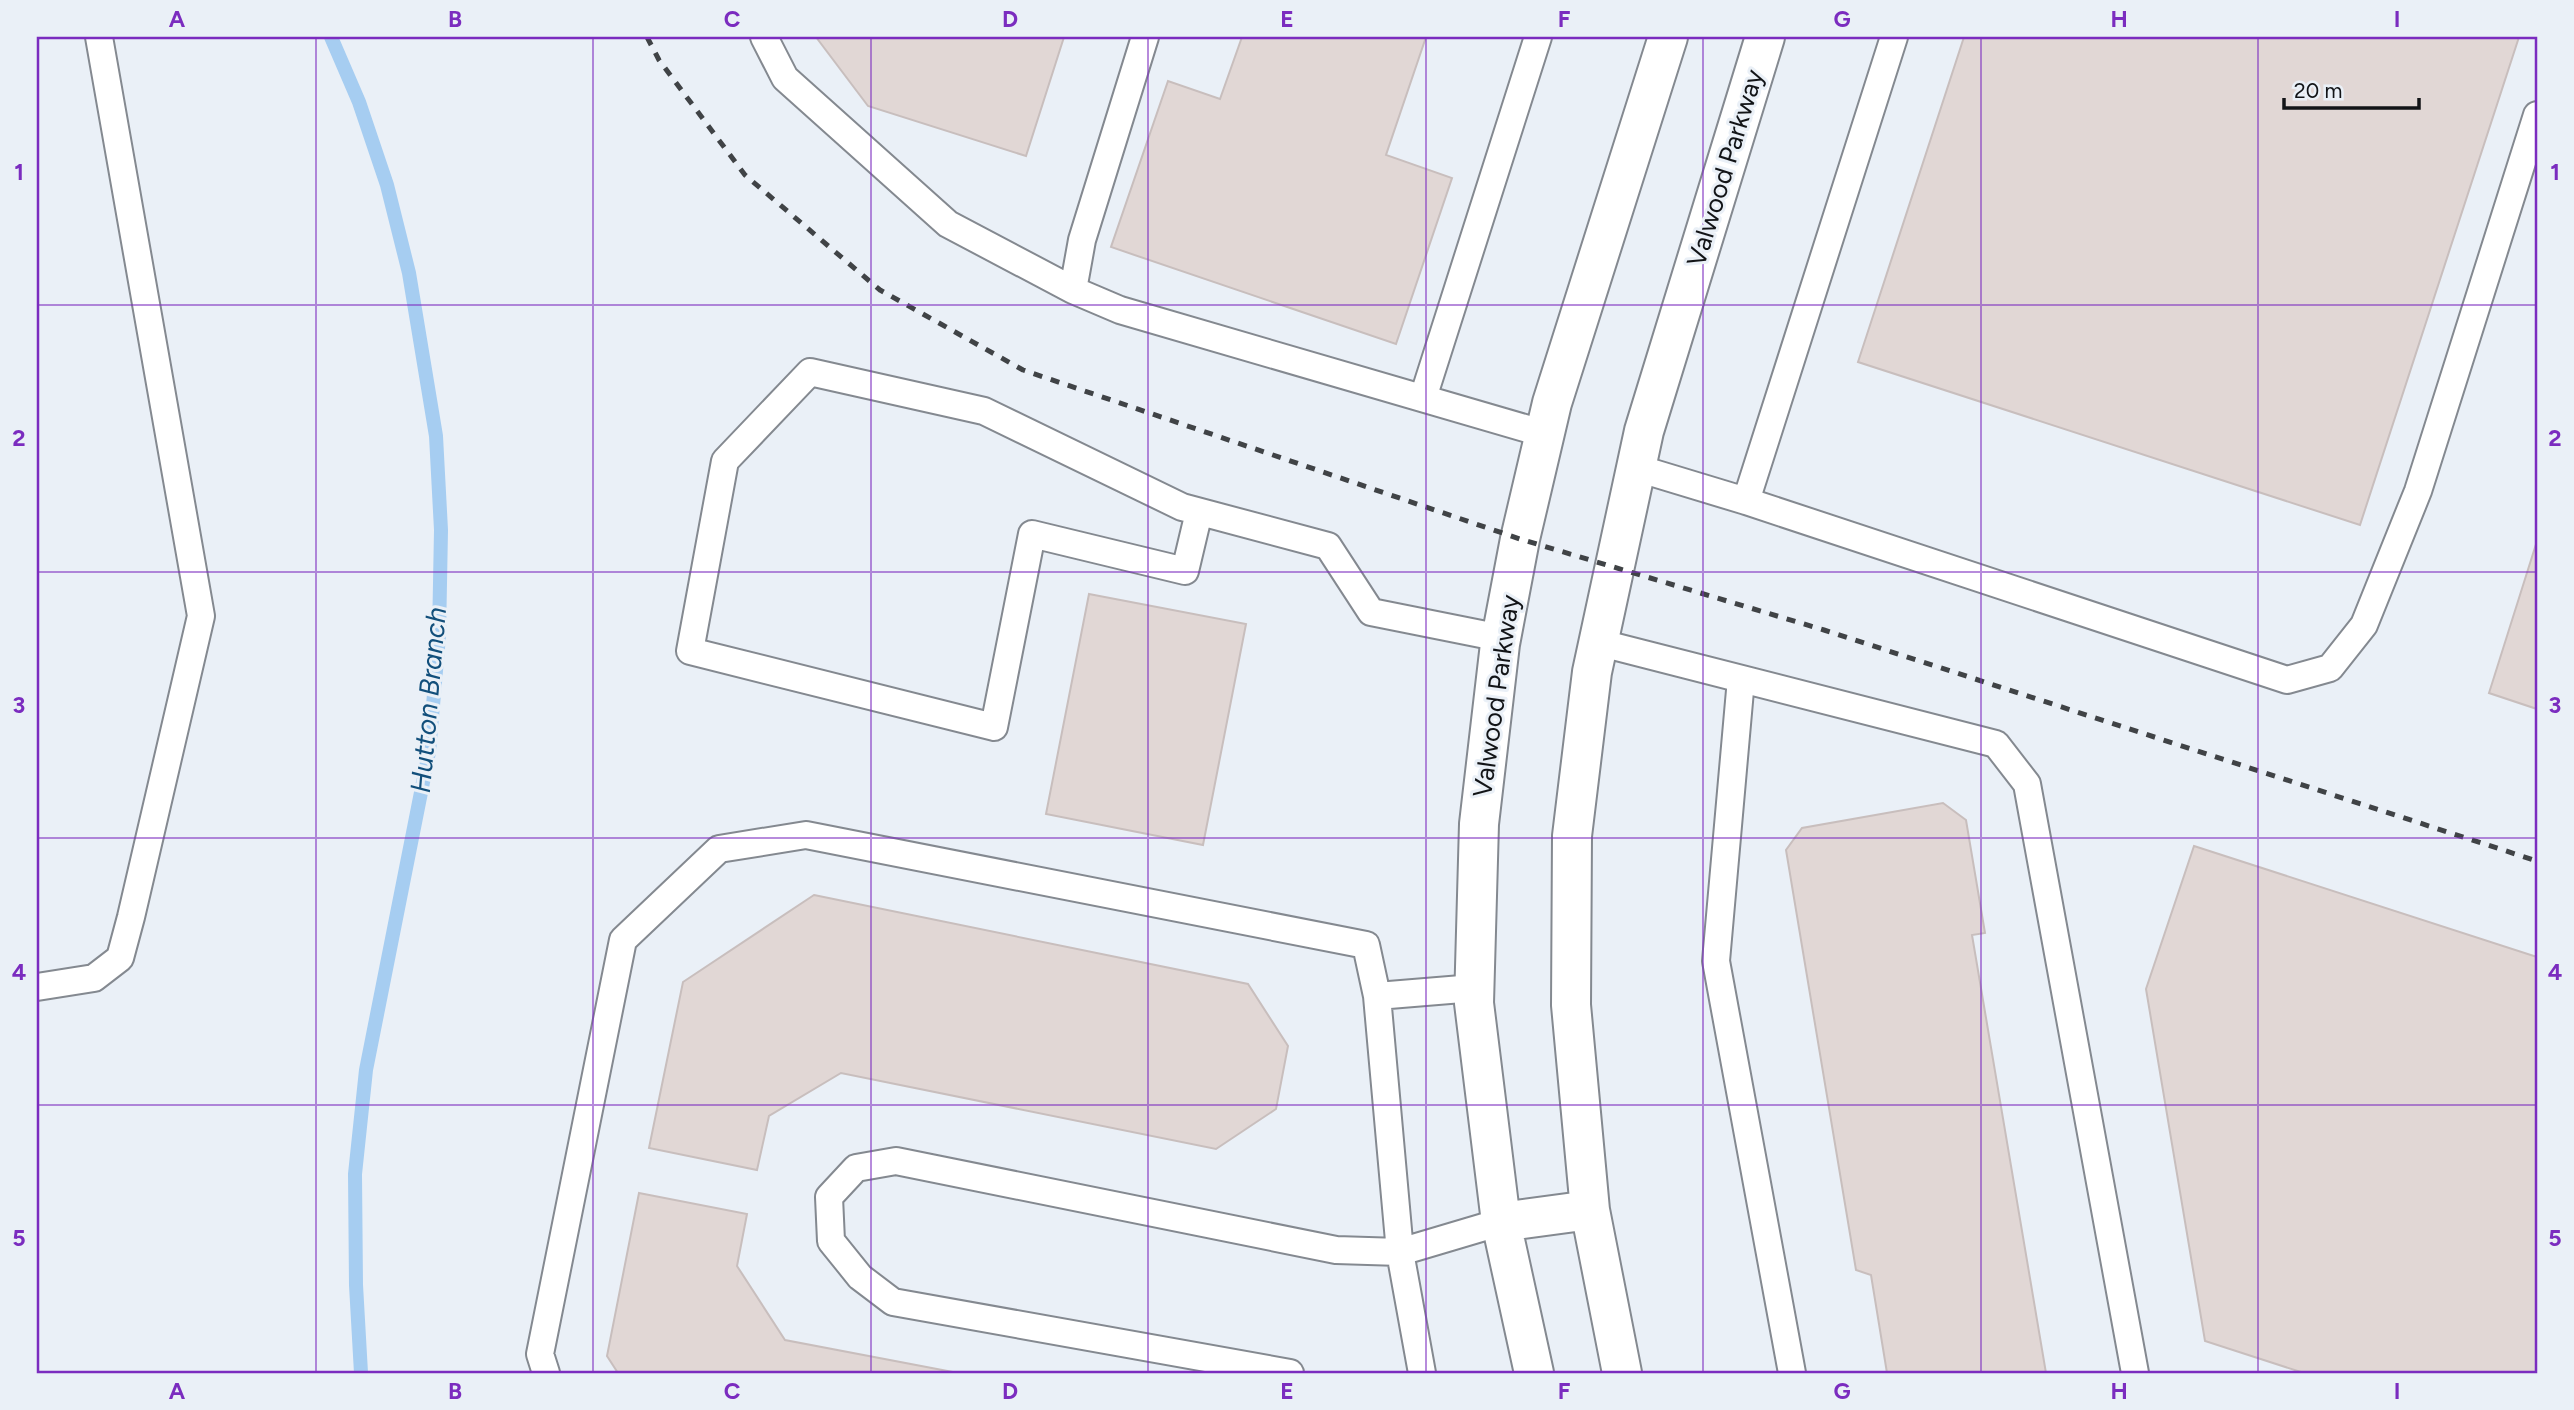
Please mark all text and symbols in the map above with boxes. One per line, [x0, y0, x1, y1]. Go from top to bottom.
text: A [169, 5, 186, 33]
text: B [448, 5, 462, 33]
text: C [724, 5, 741, 33]
text: D [1002, 5, 1018, 33]
text: E [1280, 5, 1294, 33]
text: F [1558, 5, 1571, 33]
text: G [1833, 5, 1851, 33]
text: H [2110, 5, 2128, 33]
text: I [2394, 5, 2400, 33]
street label: Valwood Parkway [1680, 65, 1770, 270]
scale bar [2284, 66, 2418, 110]
text: 20 m [2294, 78, 2342, 103]
text: 1 [14, 158, 24, 186]
text: 1 [2550, 158, 2560, 186]
text: 2 [12, 424, 26, 452]
text: 2 [2548, 424, 2562, 452]
street label: Valwood Parkway [1466, 592, 1526, 799]
water label: Hutton Branch [403, 606, 453, 794]
text: 3 [13, 691, 25, 719]
text: 3 [2549, 691, 2561, 719]
text: 4 [12, 958, 26, 986]
text: 4 [2548, 958, 2562, 986]
text: 5 [12, 1224, 26, 1252]
text: 5 [2548, 1224, 2562, 1252]
text: A [169, 1377, 186, 1405]
text: B [448, 1377, 462, 1405]
text: C [724, 1377, 741, 1405]
text: D [1002, 1377, 1018, 1405]
text: E [1280, 1377, 1294, 1405]
text: F [1558, 1377, 1571, 1405]
text: G [1833, 1377, 1851, 1405]
text: H [2110, 1377, 2128, 1405]
text: I [2394, 1377, 2400, 1405]

